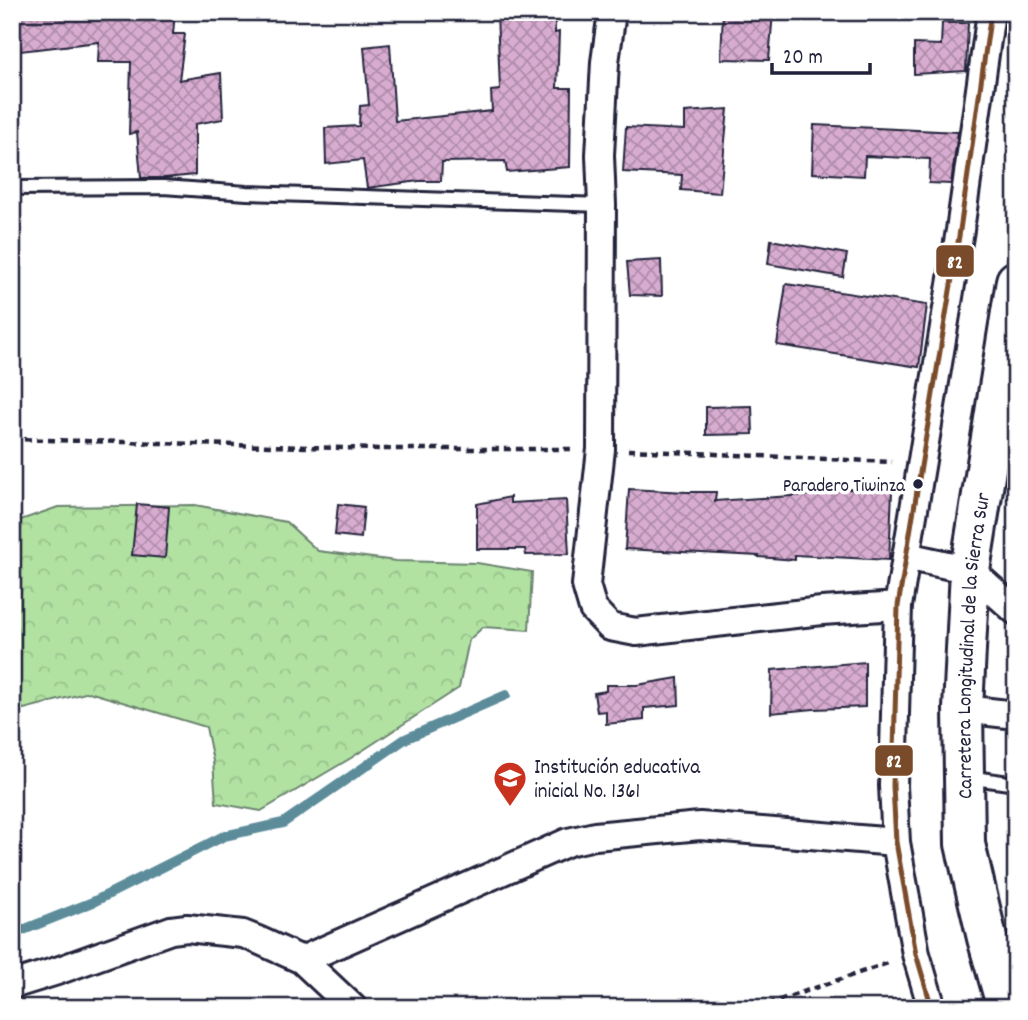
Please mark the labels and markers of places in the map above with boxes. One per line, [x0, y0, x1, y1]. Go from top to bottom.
place label: Paradero Tiwinza [783, 474, 906, 501]
marker: Paradero Tiwinza [911, 477, 925, 491]
place label: Institución educativa inicial No. 1361 [534, 754, 701, 808]
school or university icon: Institución educativa inicial No. 1361 [491, 759, 529, 808]

